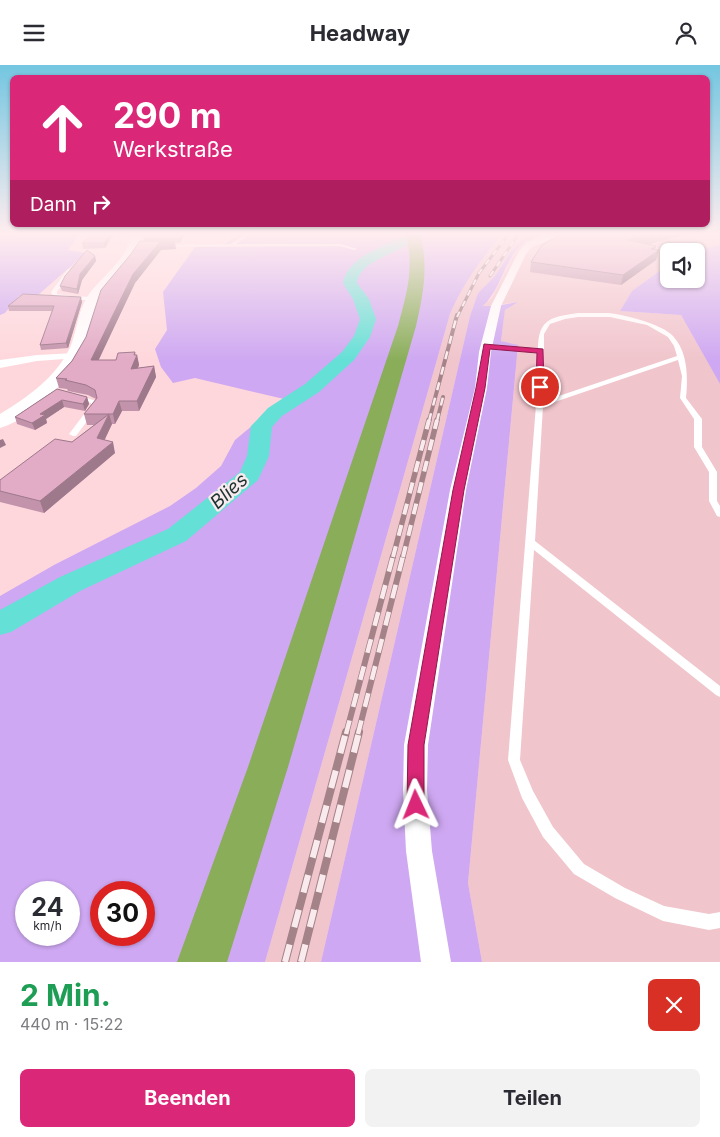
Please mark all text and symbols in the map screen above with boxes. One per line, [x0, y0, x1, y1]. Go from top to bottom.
icon: menu [20, 19, 48, 47]
icon: person [672, 19, 700, 47]
text: Headway [310, 20, 410, 46]
text: 290 m [113, 94, 222, 136]
icon: ahead [30, 95, 95, 160]
text: Werkstraße [113, 136, 233, 162]
icon: right [87, 190, 115, 218]
text: Dann [30, 193, 77, 216]
map controls [660, 243, 705, 288]
button: sound [660, 243, 705, 288]
pin [519, 366, 561, 408]
icon: arrive [526, 373, 554, 401]
water label: Blies [205, 468, 253, 514]
position arrow [389, 778, 441, 830]
speed limit sign: 30 [90, 881, 155, 946]
text: 24 [31, 892, 64, 922]
text: km/h [33, 918, 62, 933]
text: 2 Min. [20, 977, 111, 1013]
button: close [648, 979, 700, 1031]
text: 440 m · 15:22 [20, 1014, 123, 1034]
button: Beenden [20, 1069, 355, 1127]
button: Teilen [365, 1069, 700, 1127]

